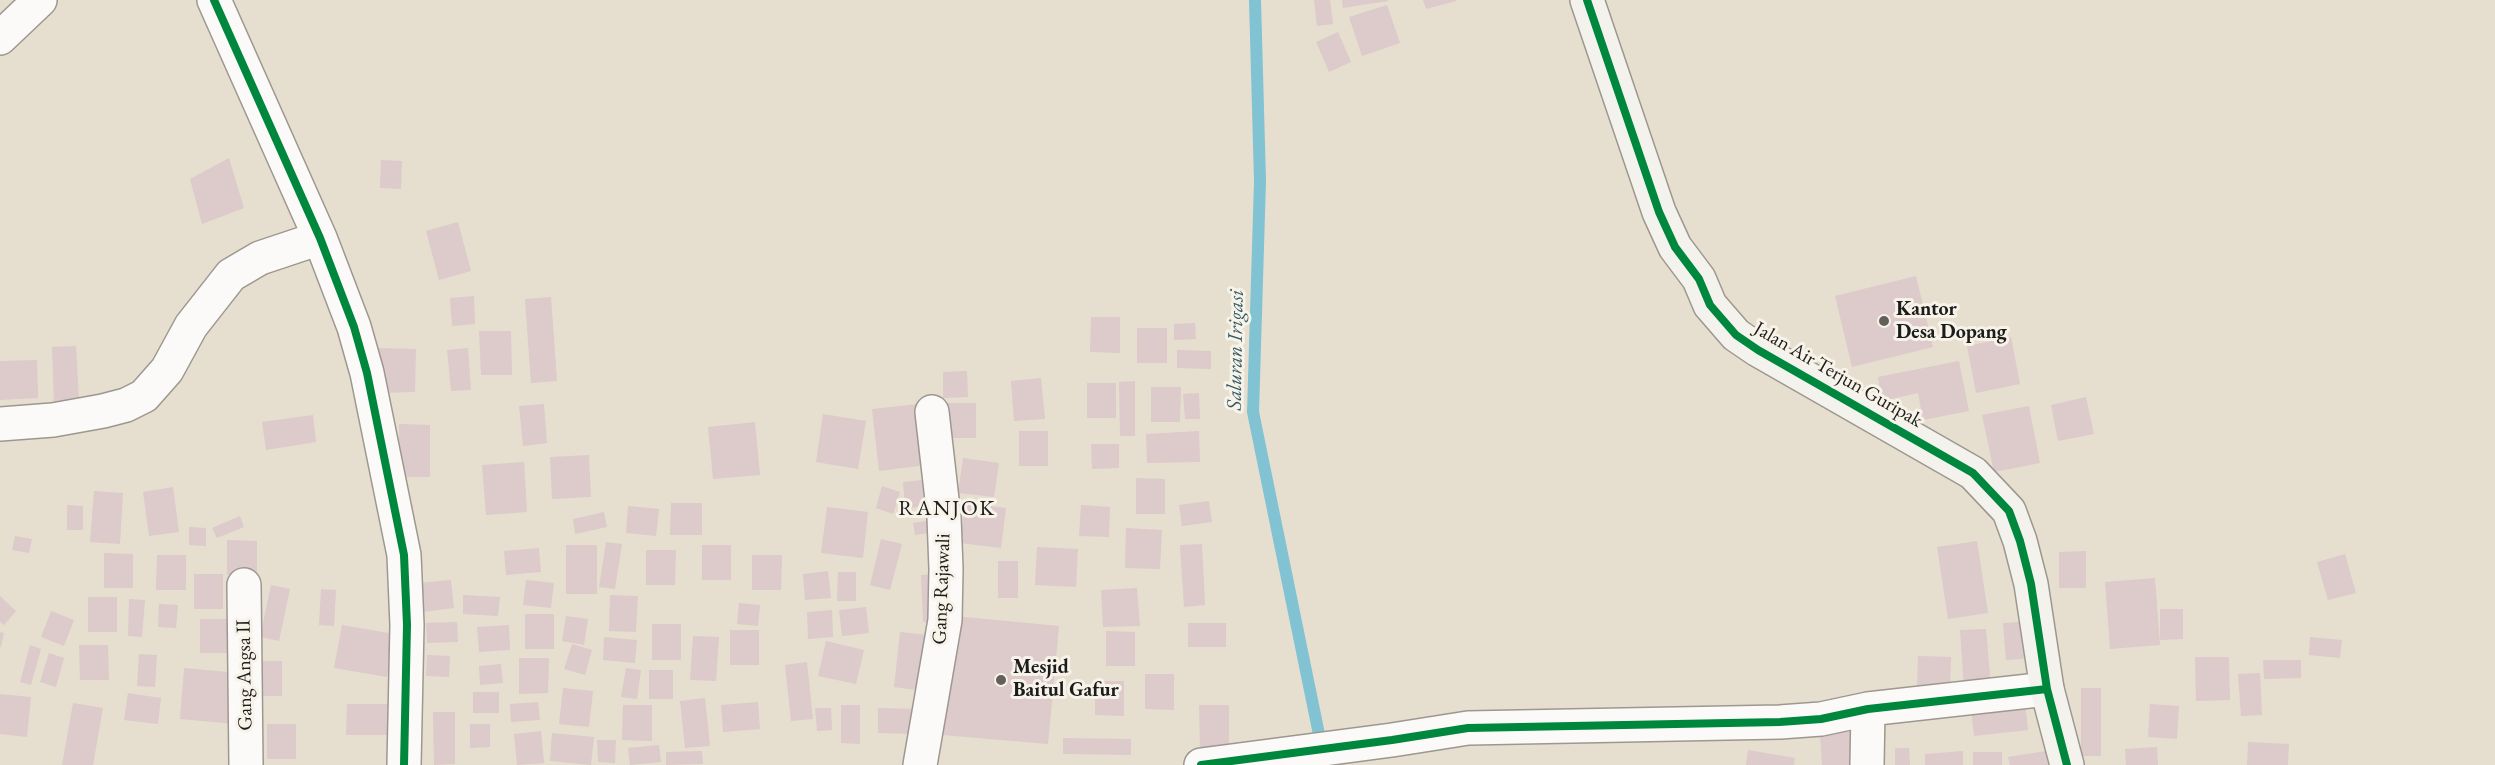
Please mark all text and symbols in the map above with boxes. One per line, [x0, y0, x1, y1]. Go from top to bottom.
water label: Saluran Irigasi [1222, 289, 1250, 411]
place label: Kantor Desa Dopang [1896, 298, 2007, 345]
marker: Kantor Desa Dopang [1877, 314, 1891, 328]
street label: Jalan Air Terjun Guripak [1749, 317, 1927, 433]
district label: RANJOK [898, 496, 996, 522]
street label: Gang Rajawali [928, 533, 956, 645]
street label: Gang Angsa II [232, 619, 258, 731]
place label: Mesjid Baitul Gafur [1013, 656, 1119, 703]
marker: Mesjid Baitul Gafur [994, 673, 1008, 687]

